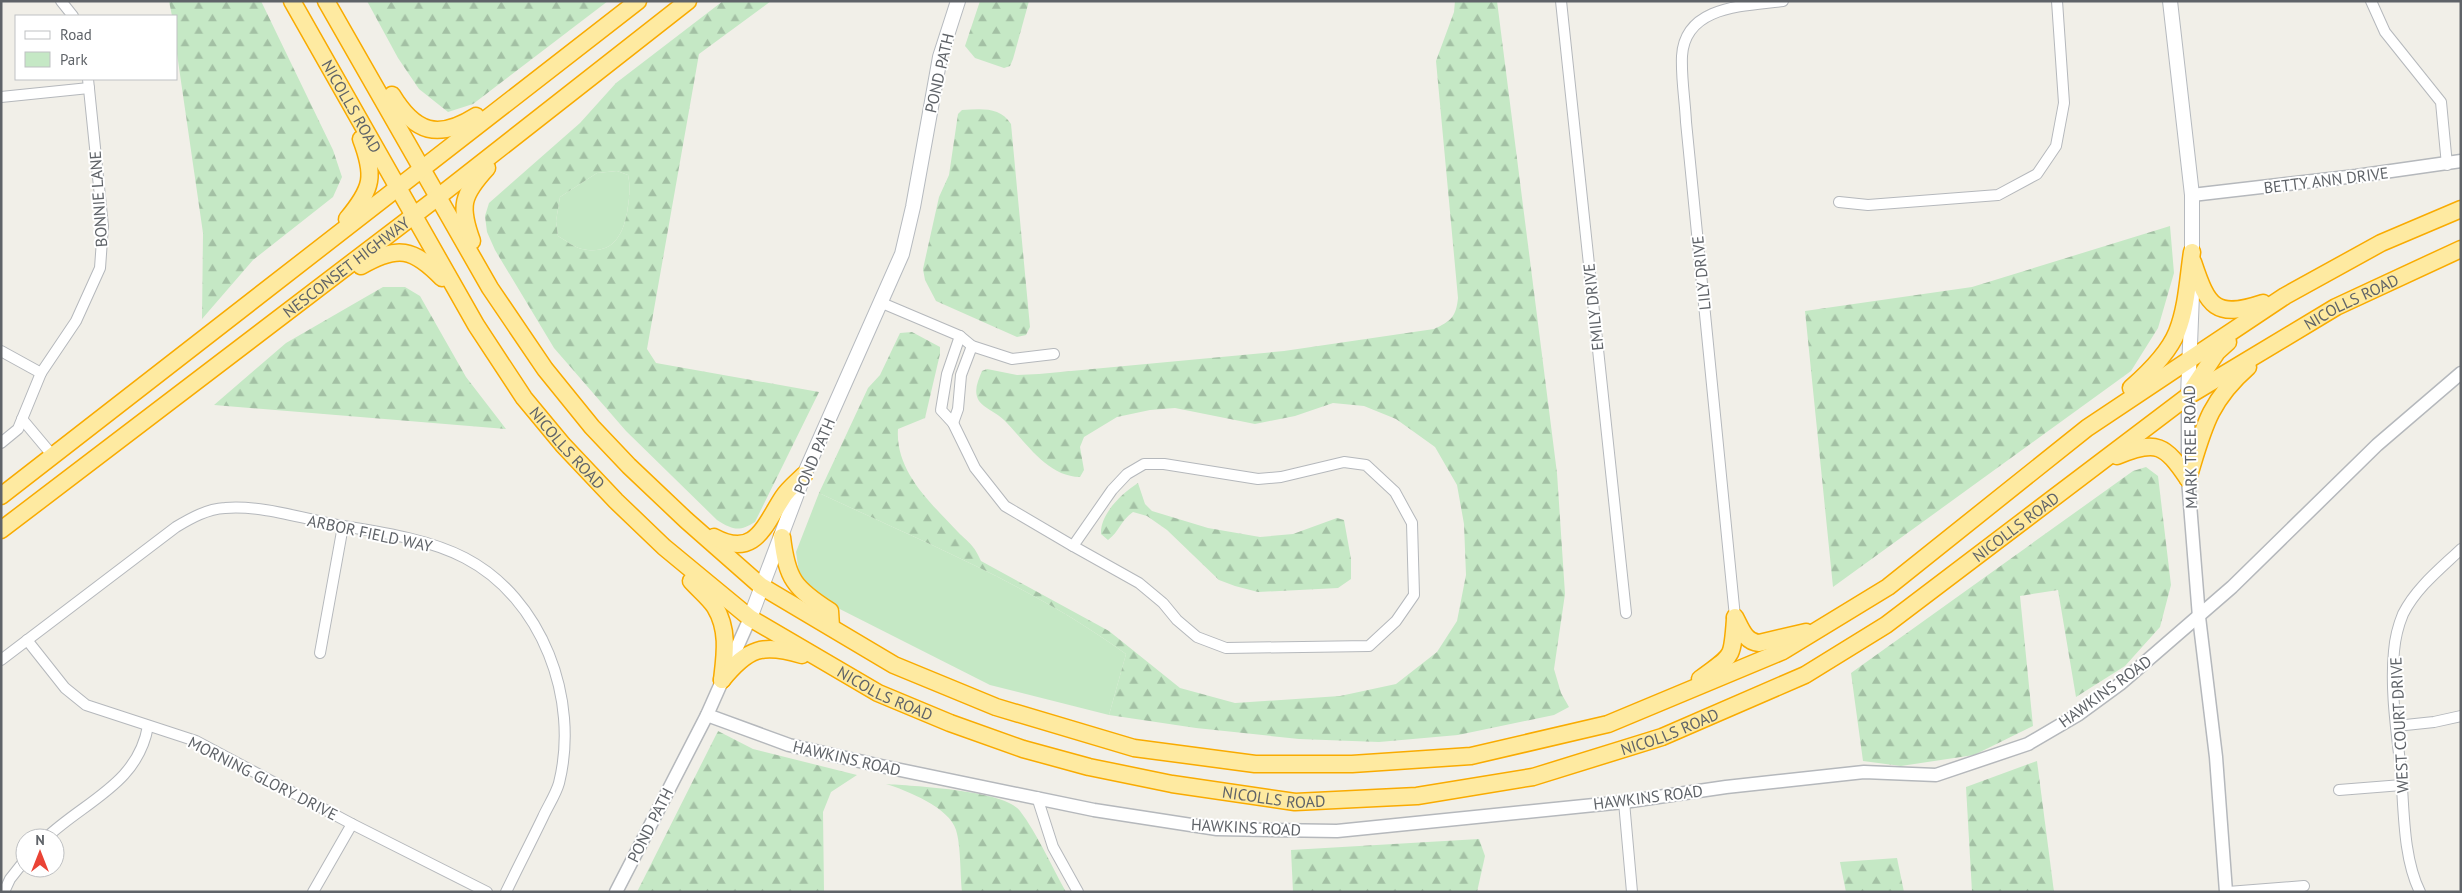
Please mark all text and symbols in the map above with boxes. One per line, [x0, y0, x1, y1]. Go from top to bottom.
legend [15, 15, 178, 80]
text: Road [60, 25, 92, 44]
street label: POND PATH [920, 31, 958, 115]
text: Park [60, 50, 88, 69]
street label: NICOLLS ROAD [317, 56, 386, 156]
street label: BONNIE LANE [85, 150, 111, 248]
street label: BETTY ANN DRIVE [2262, 162, 2390, 198]
street label: NESCONSET HIGHWAY [279, 212, 414, 322]
street label: LILY DRIVE [1687, 235, 1715, 311]
street label: EMILY DRIVE [1578, 262, 1608, 352]
street label: NICOLLS ROAD [2300, 269, 2402, 334]
street label: MARK TREE ROAD [2179, 385, 2201, 509]
street label: NICOLLS ROAD [525, 403, 609, 493]
street label: POND PATH [789, 415, 839, 497]
street label: NICOLLS ROAD [1968, 487, 2063, 566]
street label: ARBOR FIELD WAY [306, 510, 434, 556]
street label: HAWKINS ROAD [2055, 651, 2155, 731]
street label: WEST COURT DRIVE [2385, 656, 2413, 794]
street label: NICOLLS ROAD [834, 661, 936, 725]
street label: NICOLLS ROAD [1618, 704, 1722, 759]
street label: MORNING GLORY DRIVE [185, 732, 341, 824]
street label: HAWKINS ROAD [791, 736, 903, 780]
street label: HAWKINS ROAD [1592, 780, 1704, 814]
street label: NICOLLS ROAD [1221, 781, 1326, 812]
street label: POND PATH [623, 784, 677, 866]
street label: HAWKINS ROAD [1191, 814, 1301, 840]
north arrow [15, 828, 65, 878]
text: N [35, 831, 45, 849]

